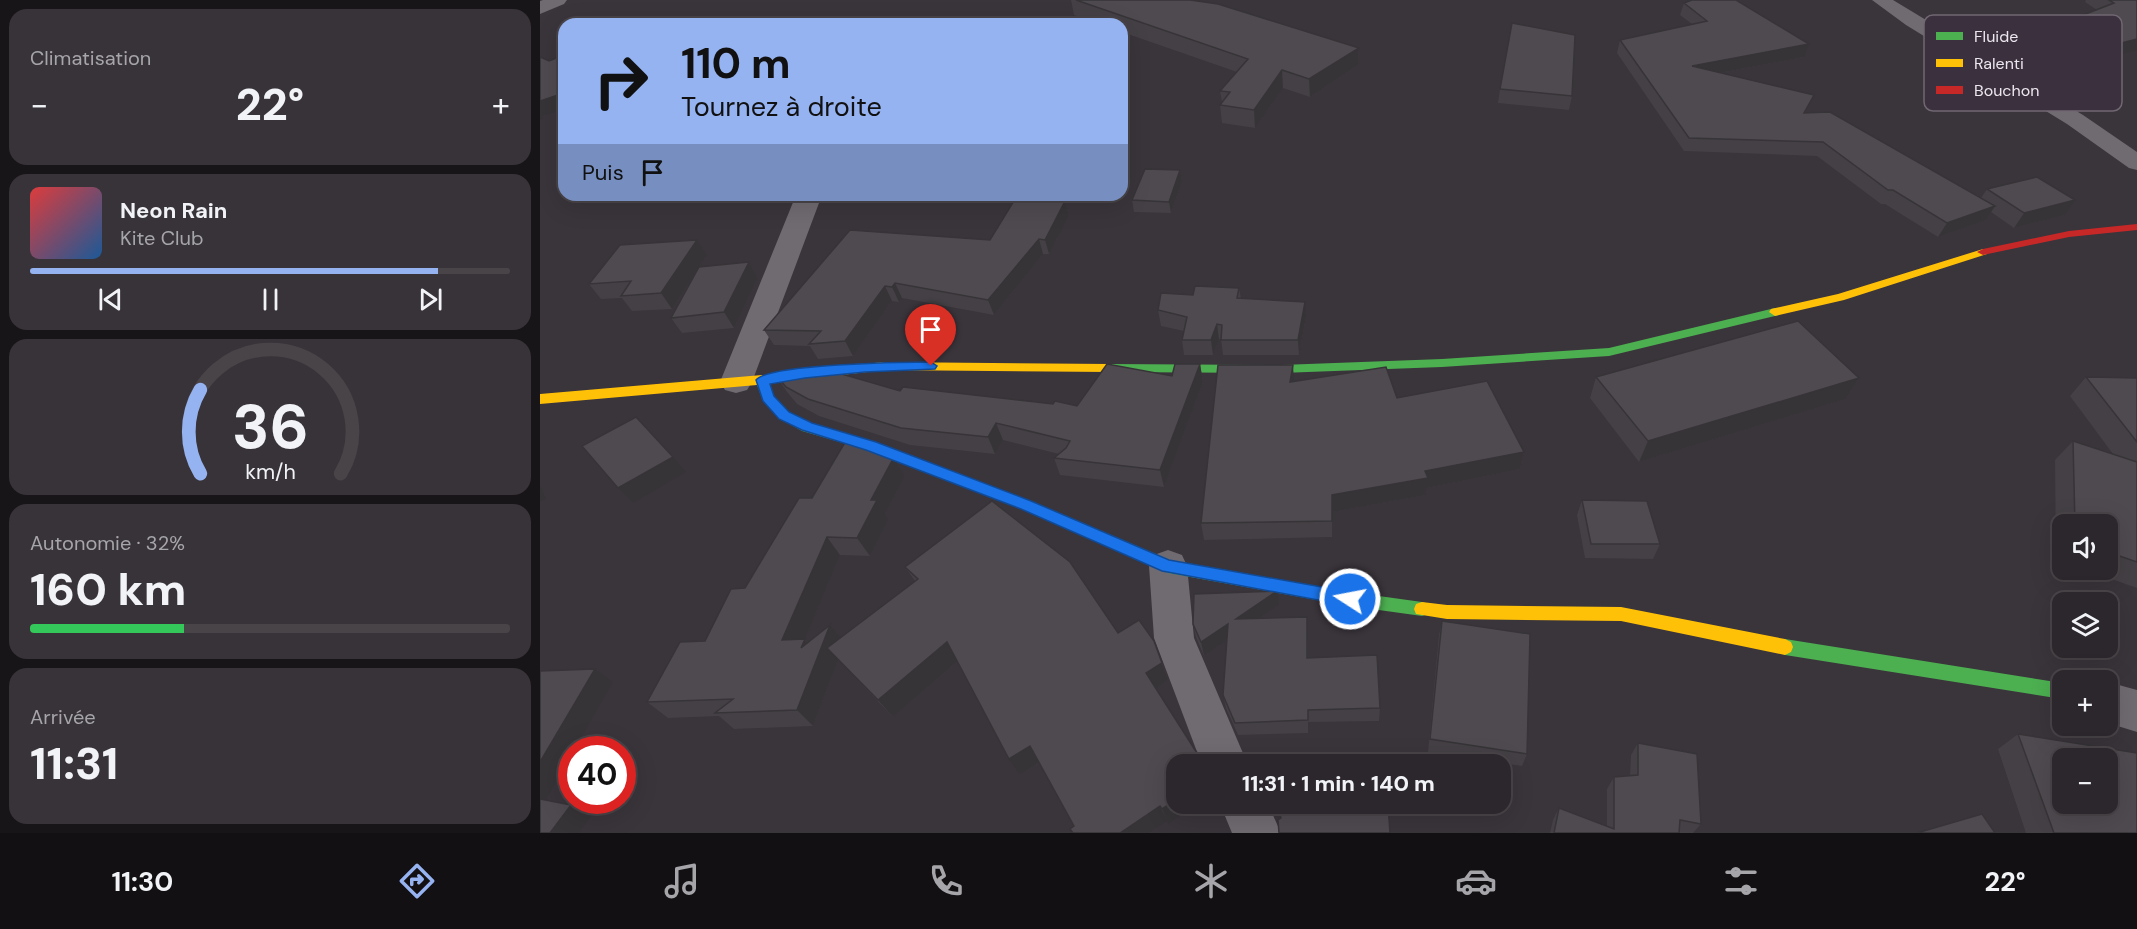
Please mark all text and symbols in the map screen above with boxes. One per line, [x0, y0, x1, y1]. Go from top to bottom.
legend [1924, 15, 2122, 111]
text: Fluide [1974, 26, 2018, 47]
text: 110 m [681, 36, 791, 91]
icon: right [582, 42, 660, 120]
text: Climatisation [30, 45, 151, 71]
text: Ralenti [1974, 53, 2024, 74]
text: 22° [236, 75, 304, 134]
text: Bouchon [1974, 80, 2039, 101]
text: − [30, 83, 48, 126]
text: + [492, 83, 510, 126]
text: Tournez à droite [681, 89, 882, 124]
icon: arrive [636, 156, 669, 189]
text: Puis [582, 158, 624, 187]
text: Neon Rain [120, 196, 227, 225]
text: Kite Club [120, 225, 204, 251]
icon: previous [94, 283, 127, 316]
icon: pause [254, 283, 287, 316]
icon: next [414, 283, 447, 316]
pin [905, 304, 956, 366]
icon: arrive [914, 313, 947, 346]
text: 36 [231, 386, 309, 467]
text: km/h [245, 458, 295, 486]
map controls [2052, 514, 2118, 814]
button: sound [2052, 514, 2118, 580]
text: Autonomie · 32% [30, 530, 185, 556]
text: 160 km [30, 560, 186, 619]
position arrow [1318, 567, 1382, 631]
button: layers [2052, 592, 2118, 658]
button: + [2052, 670, 2118, 736]
text: Arrivée [30, 704, 96, 730]
text: 11:31 [30, 734, 118, 793]
speed limit sign: 40 [558, 736, 636, 814]
button: − [2052, 748, 2118, 814]
text: 11:31 · 1 min · 140 m [1242, 769, 1435, 798]
icon: directions [396, 860, 438, 902]
icon: music [661, 860, 703, 902]
icon: phone [925, 860, 967, 902]
icon: climate [1190, 860, 1232, 902]
icon: car [1455, 860, 1497, 902]
icon: filters [1720, 860, 1762, 902]
text: 11:30 [111, 864, 173, 899]
text: 22° [1985, 864, 2026, 899]

